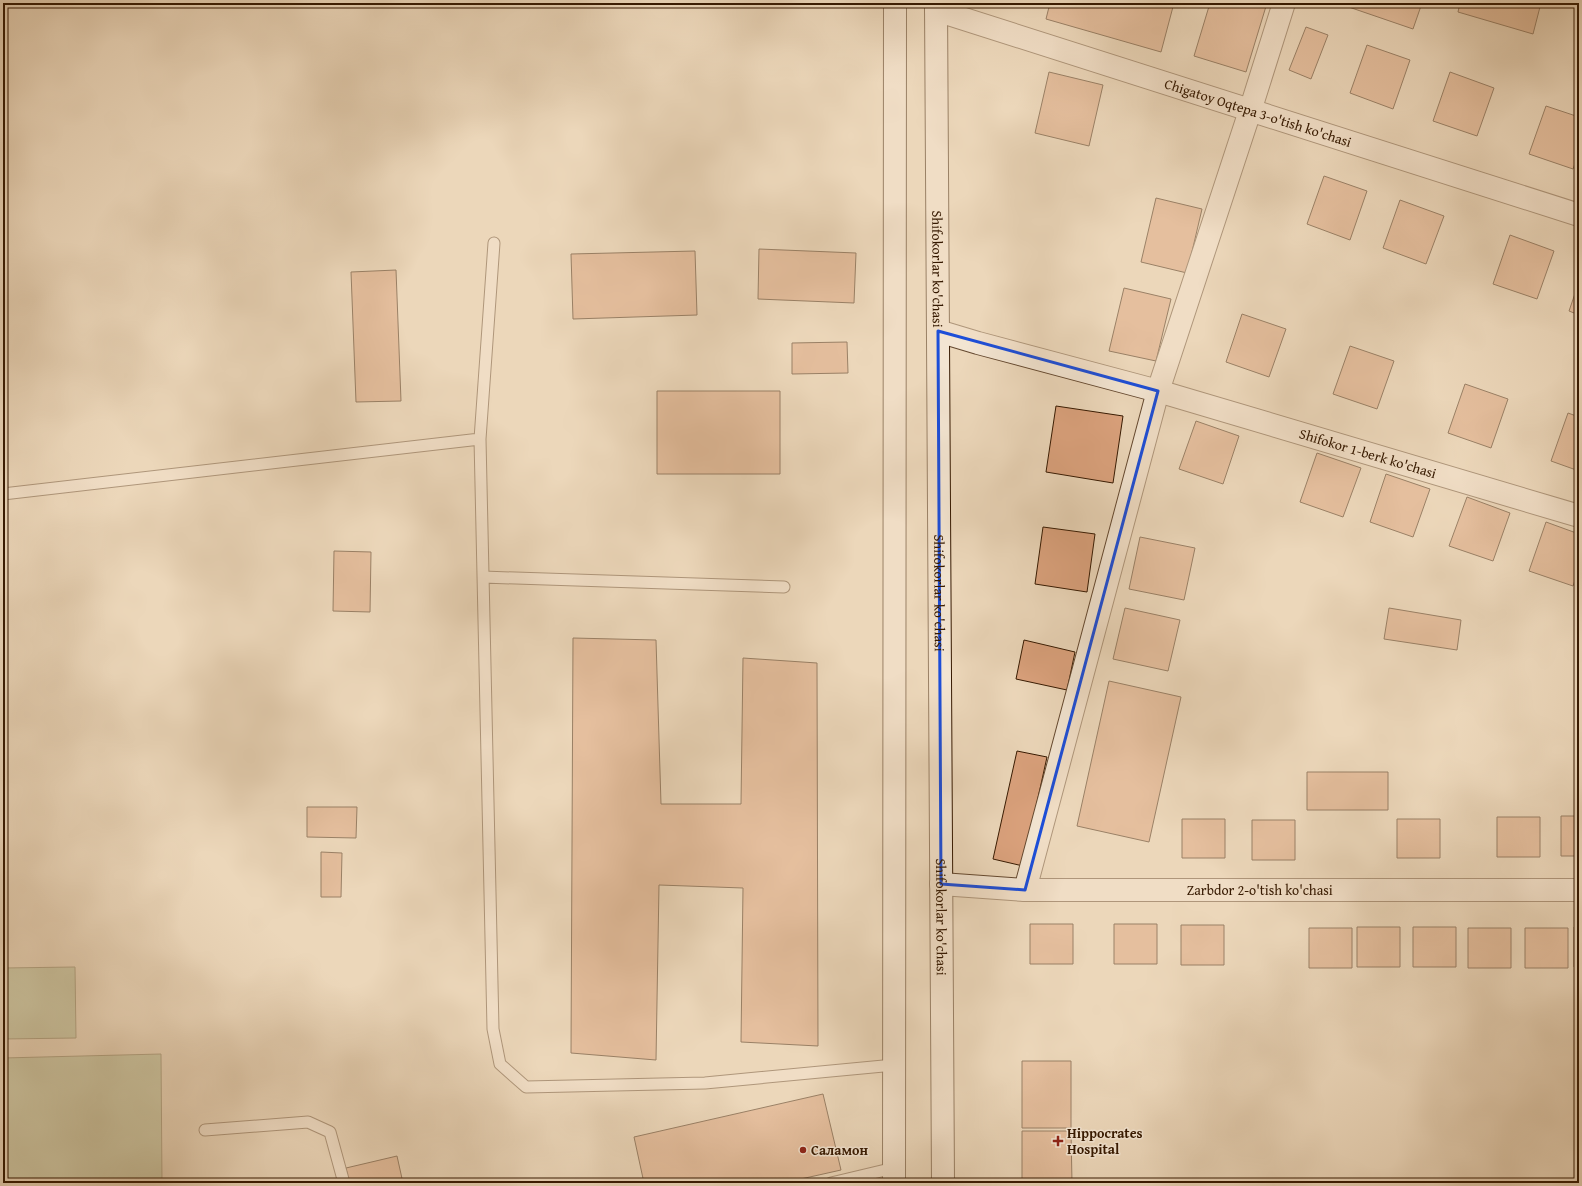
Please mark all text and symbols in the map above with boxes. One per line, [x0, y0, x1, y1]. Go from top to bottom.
street label: Chigatoy Oqtepa 3-o'tish ko'chasi [1162, 73, 1354, 152]
street label: Shifokorlar ko'chasi [927, 210, 948, 328]
street label: Shifokor 1-berk ko'chasi [1297, 423, 1439, 483]
street label: Shifokorlar ko'chasi [929, 534, 950, 652]
street label: Shifokorlar ko'chasi [931, 858, 952, 976]
street label: Zarbdor 2-o'tish ko'chasi [1187, 880, 1333, 900]
place label: Hippocrates Hospital [1067, 1123, 1143, 1159]
marker: Hippocrates Hospital [1052, 1135, 1064, 1147]
place label: Саламон [811, 1140, 868, 1160]
marker: Саламон [798, 1145, 808, 1155]

